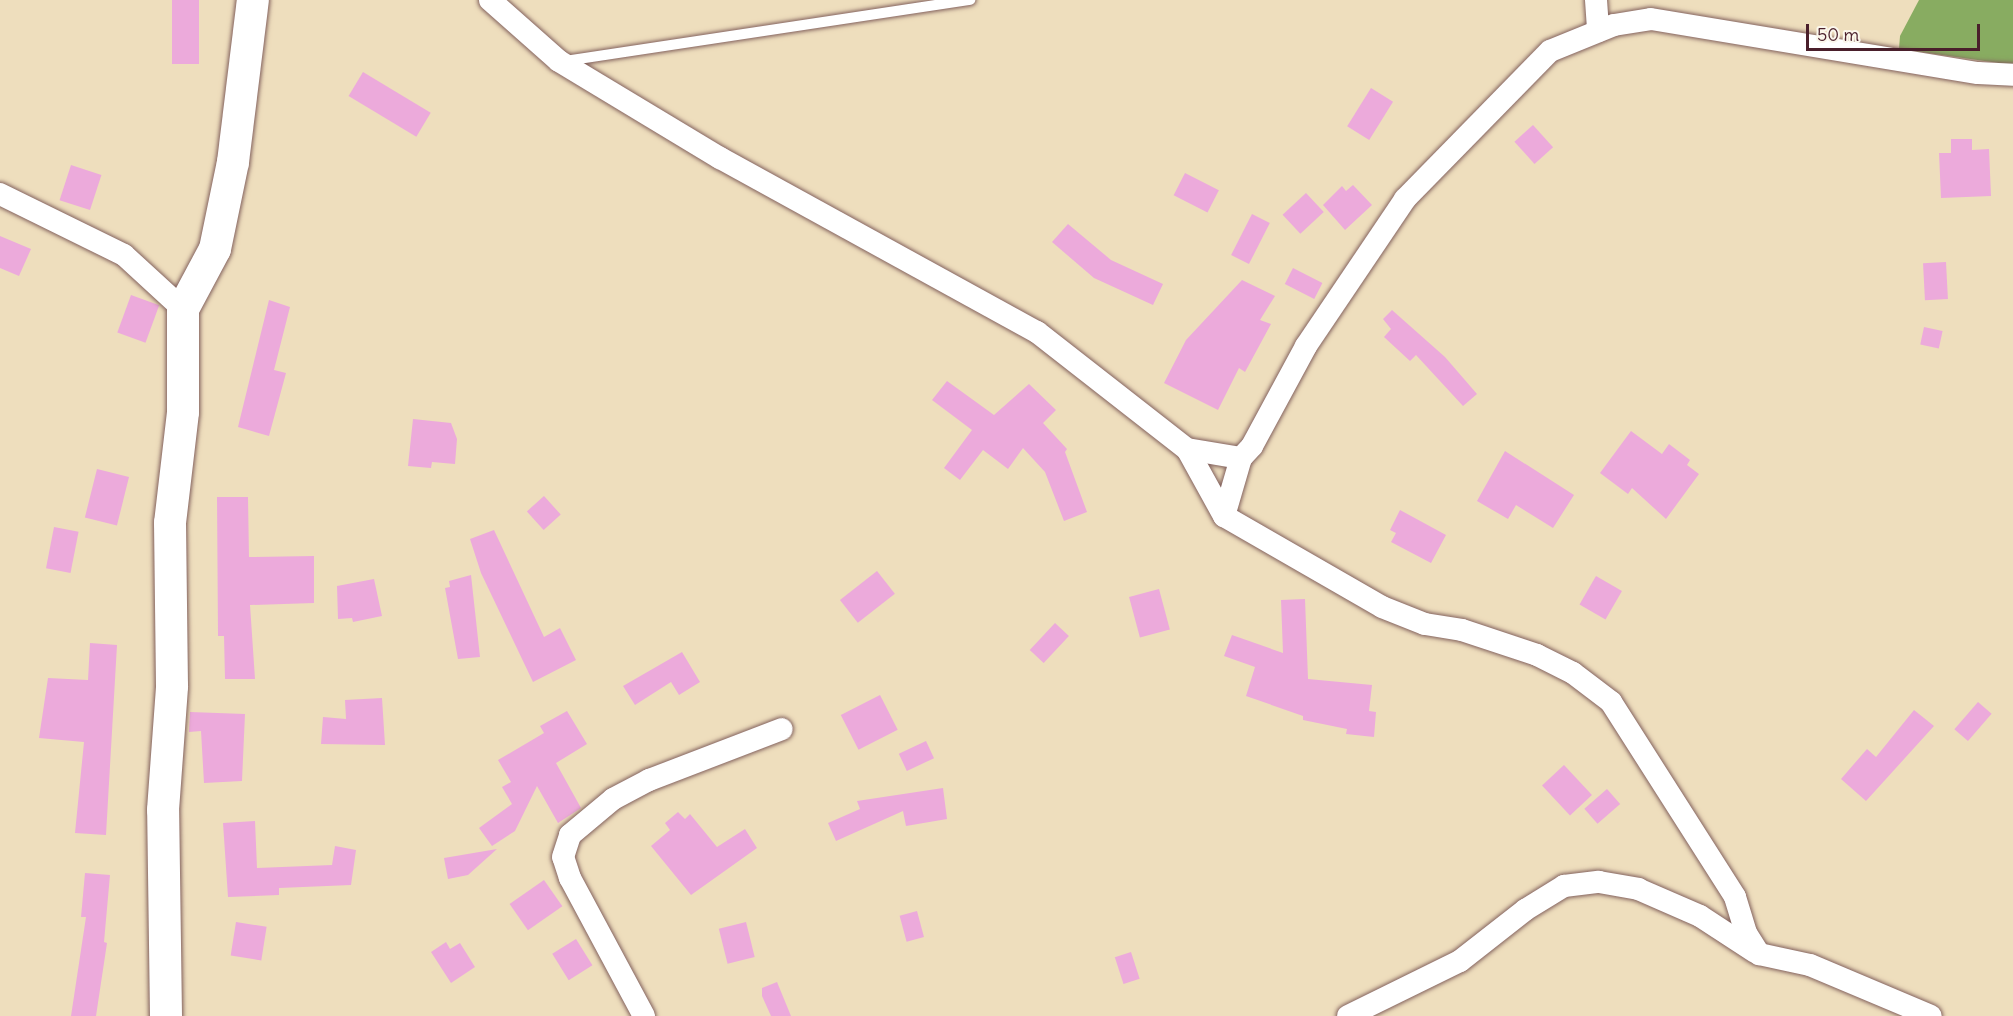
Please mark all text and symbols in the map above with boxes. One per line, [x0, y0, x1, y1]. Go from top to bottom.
scale bar [1809, 12, 1983, 50]
text: 50 m [1817, 23, 1859, 46]

